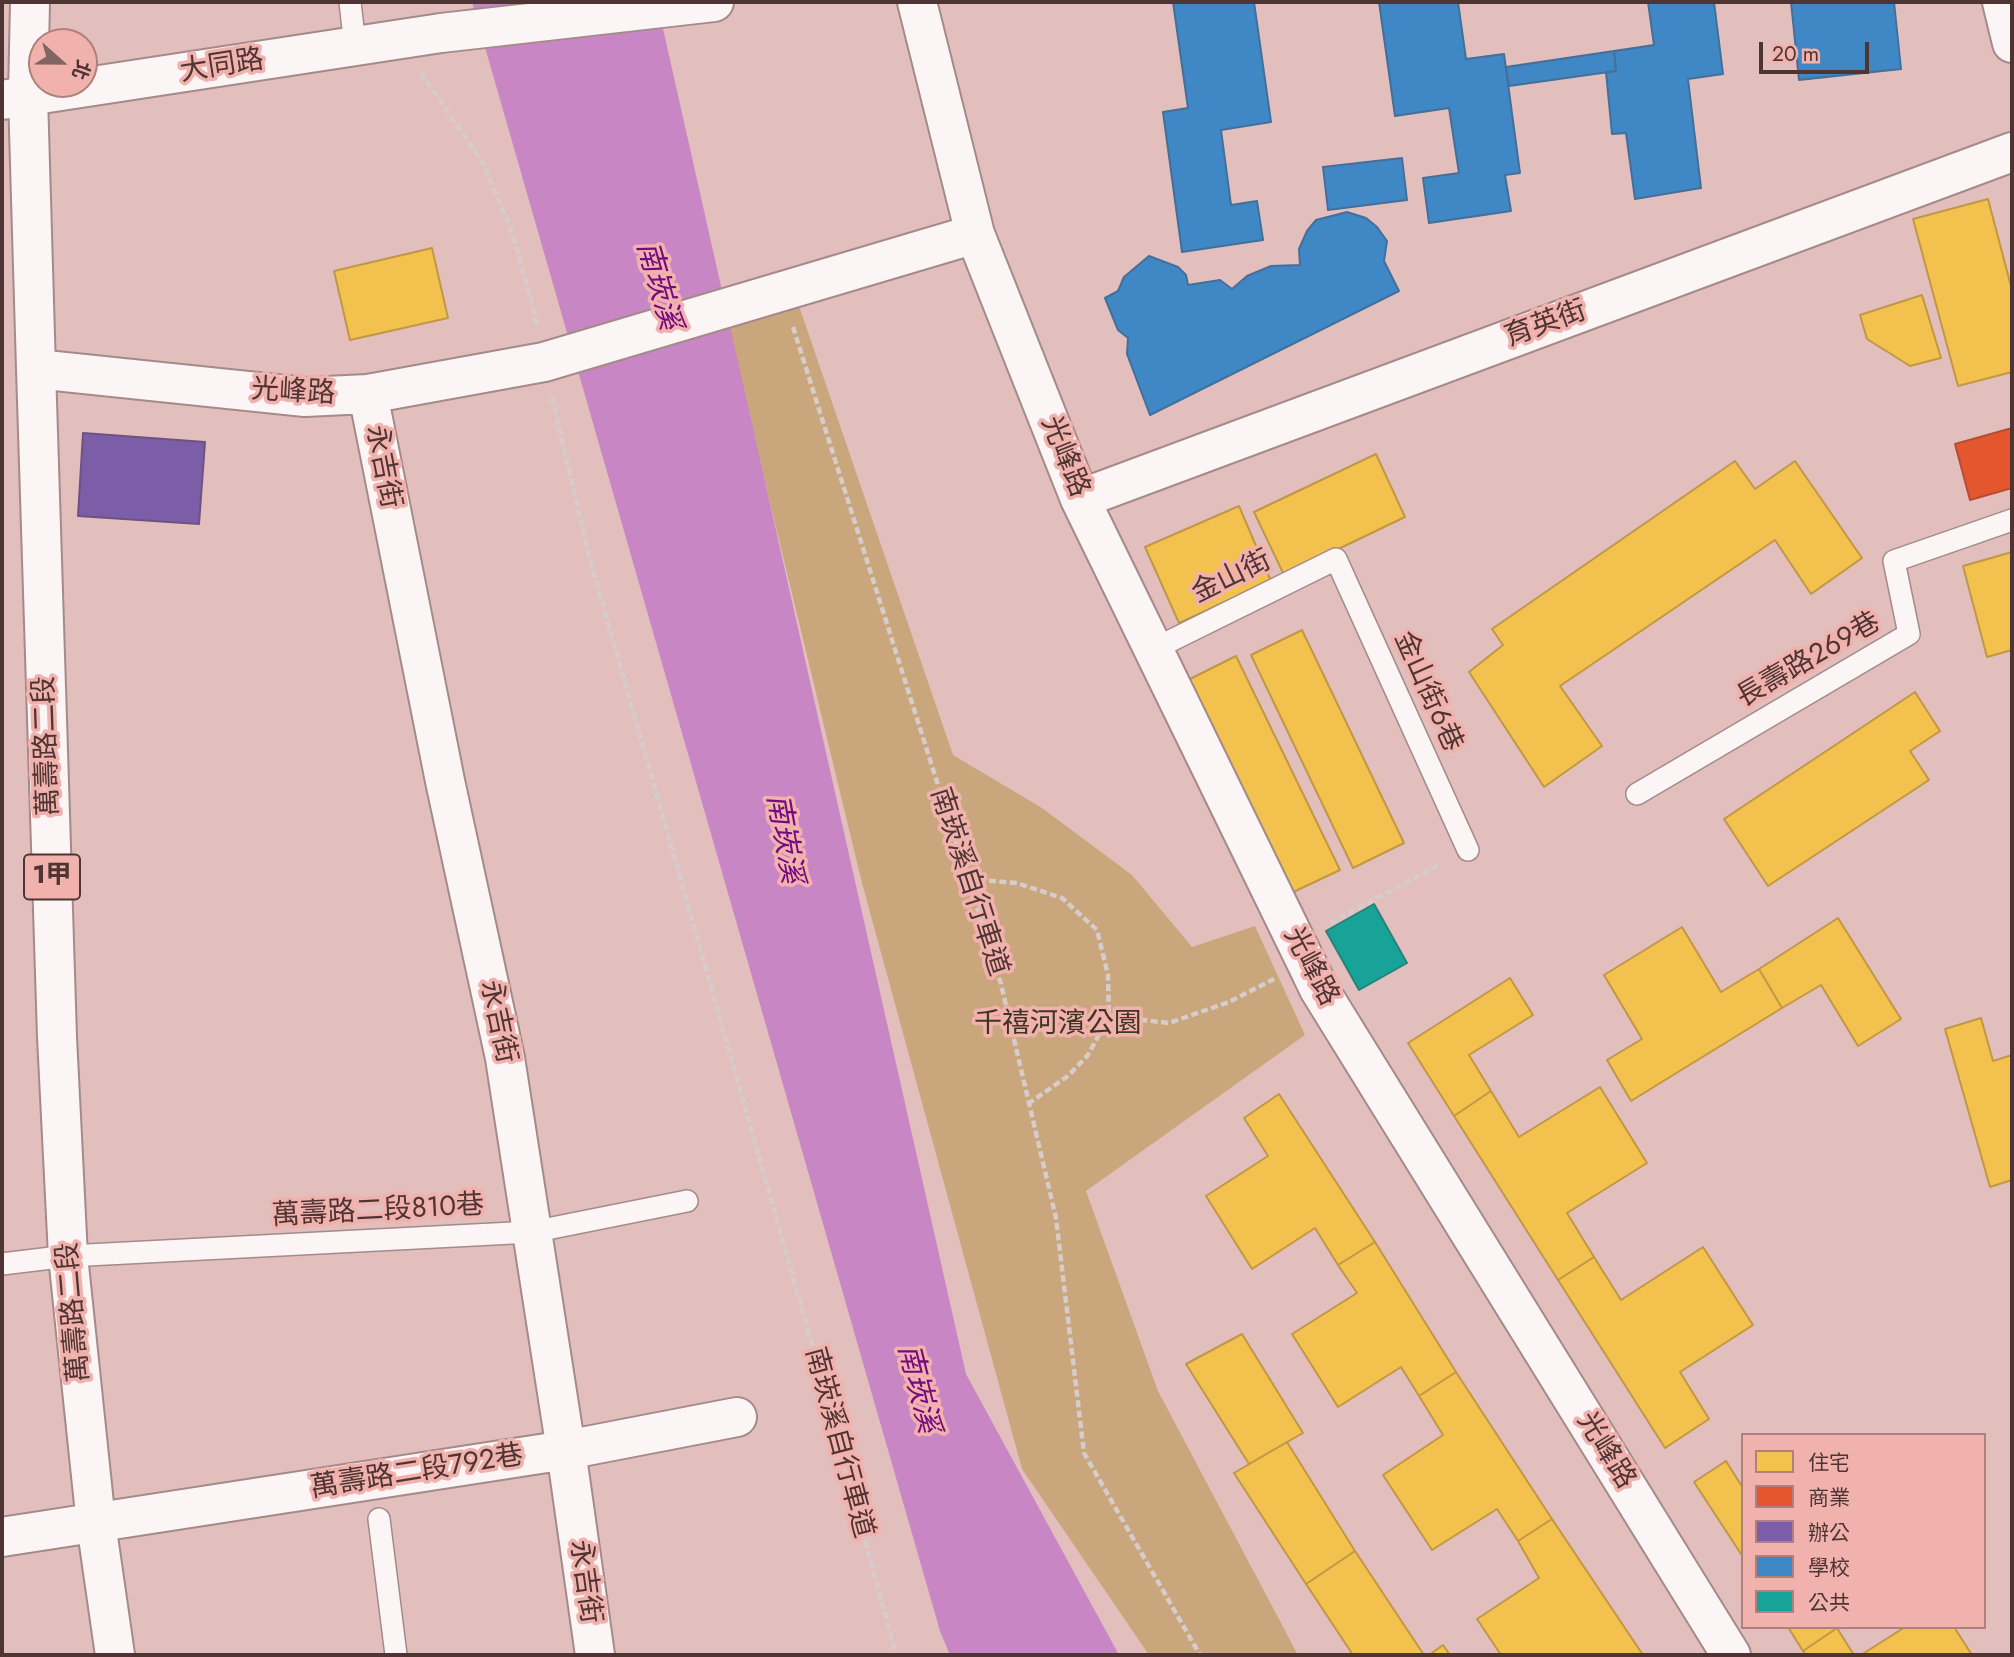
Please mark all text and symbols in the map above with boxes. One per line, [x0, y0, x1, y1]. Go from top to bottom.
north arrow [28, 28, 98, 98]
scale bar [1762, 28, 1872, 72]
text: 20 m [1772, 39, 1819, 69]
street label: 大同路 [178, 44, 266, 90]
text: 北 [65, 56, 97, 84]
water label: 南崁溪 [627, 238, 687, 334]
street label: 育英街 [1501, 295, 1591, 355]
street label: 光峰路 [250, 374, 336, 412]
street label: 光峰路 [1033, 412, 1095, 502]
street label: 永吉街 [357, 423, 407, 511]
street label: 金山街 [1187, 544, 1277, 612]
street label: 長壽路269巷 [1731, 606, 1887, 716]
street label: 金山街6巷 [1386, 627, 1468, 757]
street label: 萬壽路二段 [29, 675, 67, 817]
street label: 南崁溪自行車道 [922, 784, 1014, 980]
water label: 南崁溪 [757, 792, 809, 886]
road number: 1甲 [24, 855, 80, 900]
street label: 光峰路 [1275, 922, 1345, 1012]
street label: 永吉街 [472, 977, 522, 1067]
park label: 千禧河濱公園 [974, 1008, 1142, 1042]
street label: 萬壽路二段810巷 [271, 1190, 485, 1234]
street label: 萬壽路二段 [52, 1241, 98, 1383]
water label: 南崁溪 [889, 1341, 945, 1437]
street label: 南崁溪自行車道 [796, 1344, 880, 1542]
street label: 光峰路 [1568, 1406, 1642, 1496]
legend [1741, 1433, 1986, 1629]
street label: 萬壽路二段792巷 [308, 1440, 526, 1506]
text: 住宅 [1808, 1448, 1850, 1478]
text: 商業 [1808, 1483, 1850, 1513]
text: 辦公 [1808, 1518, 1850, 1548]
street label: 永吉街 [562, 1538, 606, 1626]
text: 學校 [1808, 1553, 1850, 1583]
text: 公共 [1808, 1588, 1850, 1618]

